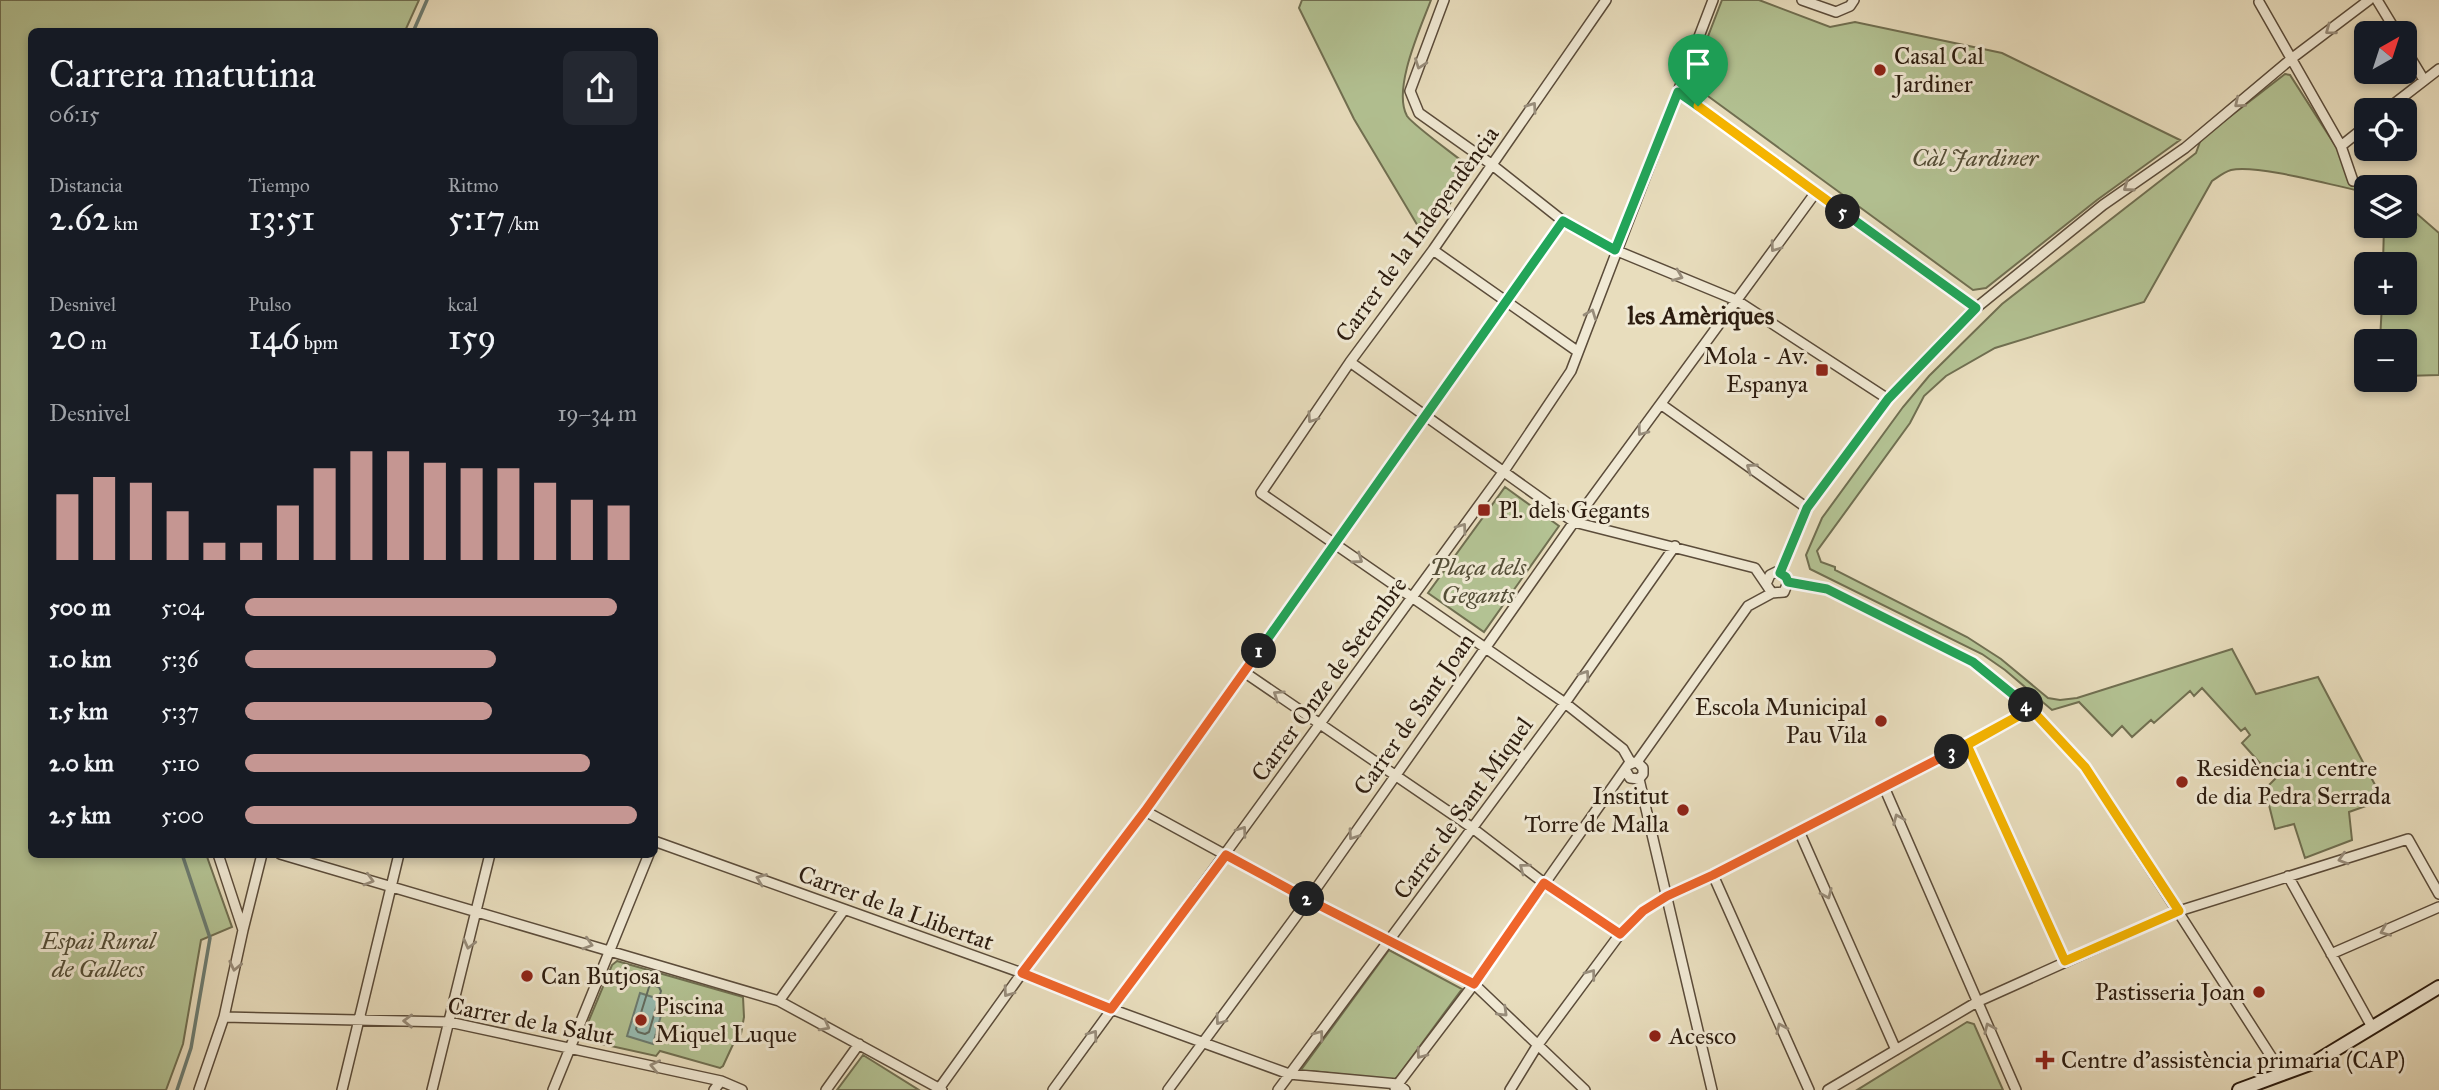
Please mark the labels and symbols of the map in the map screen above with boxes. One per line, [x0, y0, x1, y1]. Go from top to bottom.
one-way arrow [2325, 21, 2338, 34]
north arrow [2354, 21, 2417, 84]
pin [1668, 34, 1728, 106]
place label: Casal Cal Jardiner [1891, 41, 1985, 99]
one-way arrow [1415, 57, 1429, 69]
marker: Casal Cal Jardiner [1872, 62, 1888, 78]
one-way arrow [2234, 95, 2247, 107]
one-way arrow [1524, 102, 1536, 115]
street label: Carrer de la Independència [1329, 119, 1506, 348]
park label: Càl Jardiner [1912, 143, 2040, 173]
one-way arrow [2123, 179, 2136, 191]
pin: 5 [1826, 194, 1860, 230]
one-way arrow [1771, 239, 1784, 252]
one-way arrow [1672, 268, 1684, 282]
district label: les Amèriques [1627, 299, 1775, 331]
one-way arrow [1583, 308, 1597, 320]
place label: Mola - Av. Espanya [1704, 341, 1809, 399]
marker: Mola - Av. Espanya [1814, 362, 1830, 378]
one-way arrow [1307, 410, 1320, 423]
one-way arrow [1637, 424, 1650, 436]
one-way arrow [1746, 464, 1759, 476]
place label: Pl. dels Gegants [1498, 495, 1650, 525]
marker: Pl. dels Gegants [1476, 502, 1492, 518]
one-way arrow [1454, 523, 1466, 536]
one-way arrow [1350, 551, 1363, 563]
park label: Plaça dels Gegants [1430, 552, 1527, 610]
street label: Carrer Onze de Setembre [1245, 571, 1413, 787]
street label: Carrer de Sant Joan [1347, 627, 1481, 801]
pin: 1 [1242, 634, 1276, 668]
one-way arrow [1577, 670, 1589, 683]
pin: 4 [2008, 688, 2044, 722]
one-way arrow [1272, 690, 1285, 703]
place label: Escola Municipal Pau Vila [1695, 692, 1868, 750]
street label: Carrer de Sant Miquel [1387, 711, 1540, 905]
marker: Escola Municipal Pau Vila [1873, 713, 1889, 729]
pin: 3 [1934, 734, 1969, 770]
place label: Residència i centre de dia Pedra Serrada [2196, 753, 2392, 811]
marker: Residència i centre de dia Pedra Serrada [2174, 774, 2190, 790]
place label: Institut Torre de Malla [1524, 781, 1670, 839]
marker: Institut Torre de Malla [1675, 802, 1691, 818]
one-way arrow [1892, 814, 1906, 826]
one-way arrow [1234, 827, 1247, 839]
one-way arrow [1348, 827, 1361, 840]
one-way arrow [2337, 851, 2349, 866]
street label: Carrer de la Llibertat [794, 859, 998, 958]
one-way arrow [1519, 863, 1532, 876]
one-way arrow [363, 871, 375, 886]
one-way arrow [756, 874, 768, 888]
pin: 2 [1290, 881, 1324, 916]
one-way arrow [1819, 887, 1833, 899]
one-way arrow [2380, 923, 2392, 937]
park label: Espai Rural de Gallecs [40, 926, 158, 984]
one-way arrow [581, 936, 593, 951]
one-way arrow [463, 938, 477, 950]
one-way arrow [228, 960, 243, 972]
place label: Can Butjosa [541, 961, 661, 991]
marker: Can Butjosa [519, 968, 535, 984]
one-way arrow [1583, 969, 1595, 981]
place label: Pastisseria Joan [2095, 977, 2245, 1007]
one-way arrow [1004, 984, 1016, 997]
marker: Pastisseria Joan [2251, 984, 2267, 1000]
street label: Carrer de la Salut [445, 990, 617, 1052]
place label: Piscina Miquel Luque [655, 991, 797, 1049]
one-way arrow [1494, 1004, 1507, 1017]
marker: Piscina Miquel Luque [633, 1012, 649, 1028]
one-way arrow [1215, 1012, 1228, 1025]
one-way arrow [402, 1013, 412, 1029]
one-way arrow [818, 1018, 830, 1031]
place label: Acesco [1668, 1021, 1736, 1051]
one-way arrow [1775, 1022, 1789, 1035]
one-way arrow [1983, 1023, 1997, 1035]
marker: Acesco [1647, 1028, 1663, 1044]
one-way arrow [1085, 1030, 1097, 1042]
one-way arrow [1310, 1030, 1323, 1043]
place label: Centre d'assistència primaria (CAP) [2061, 1045, 2405, 1075]
one-way arrow [1417, 1046, 1429, 1058]
marker: Centre d'assistència primaria (CAP) [2035, 1050, 2055, 1070]
one-way arrow [649, 1060, 661, 1074]

